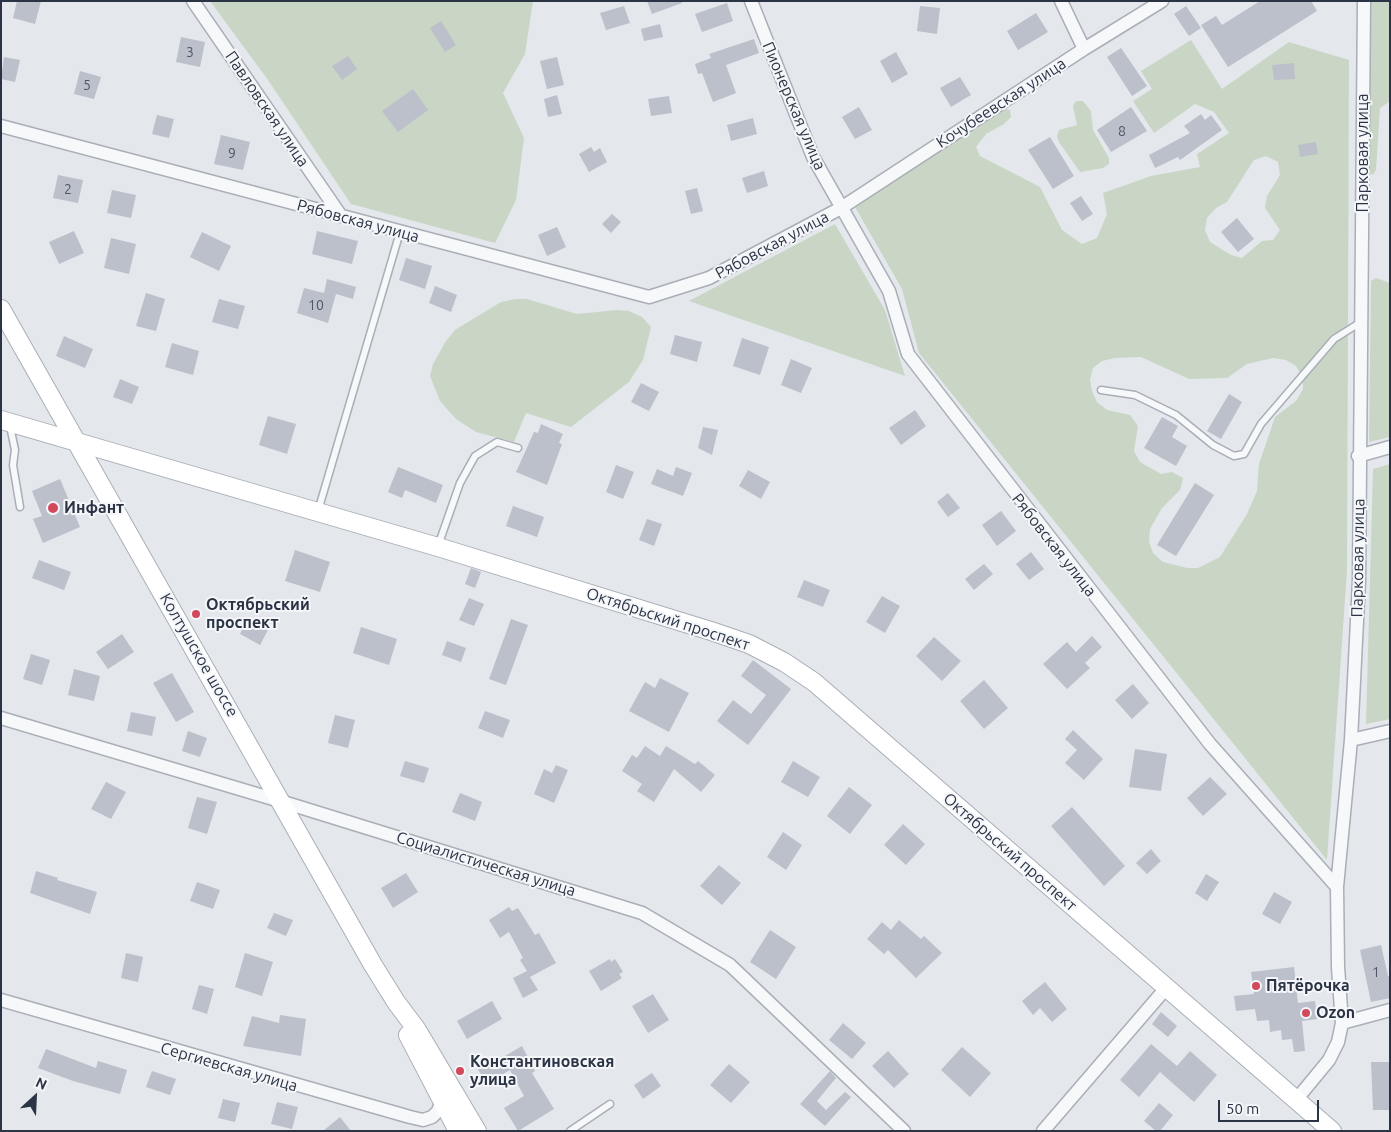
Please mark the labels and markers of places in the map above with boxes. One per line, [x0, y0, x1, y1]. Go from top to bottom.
place label: Инфант [64, 498, 124, 518]
marker: Инфант [46, 501, 60, 515]
place label: Октябрьский проспект [206, 595, 310, 633]
marker: Октябрьский проспект [190, 608, 202, 620]
place label: Пятёрочка [1266, 976, 1350, 996]
marker: Пятёрочка [1250, 980, 1262, 992]
place label: Ozon [1316, 1003, 1355, 1023]
marker: Ozon [1300, 1007, 1312, 1019]
place label: Константиновская улица [470, 1052, 614, 1090]
marker: Константиновская улица [454, 1065, 466, 1077]

